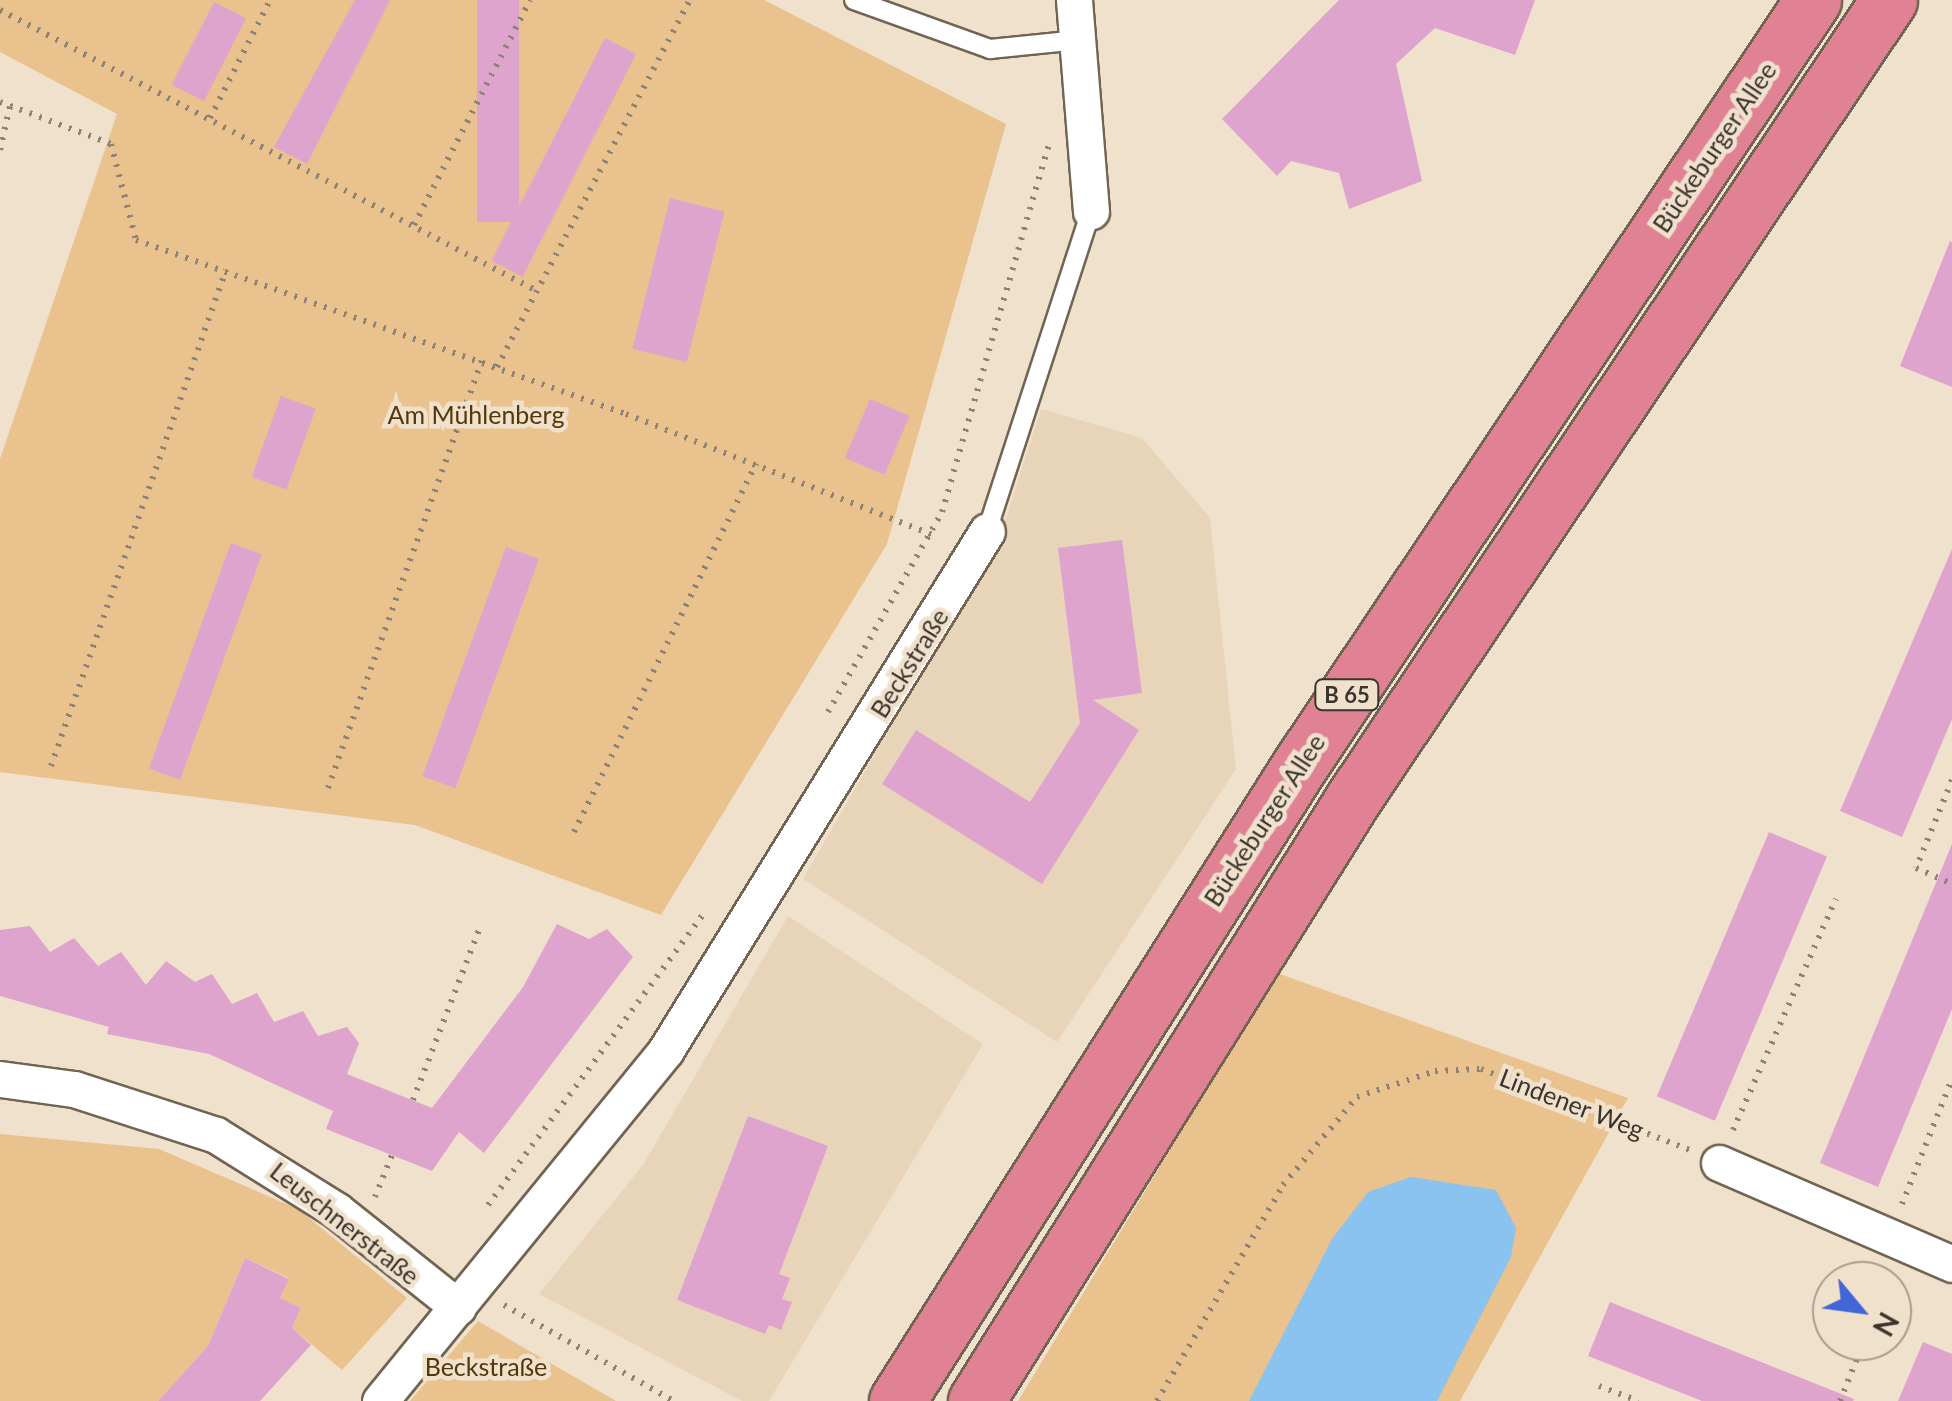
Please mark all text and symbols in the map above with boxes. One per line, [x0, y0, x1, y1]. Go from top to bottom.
street label: Bückeburger Allee [1646, 56, 1782, 238]
park label: Am Mühlenberg [388, 399, 564, 429]
street label: Beckstraße [864, 603, 954, 723]
road number: B 65 [1312, 678, 1382, 712]
street label: Bückeburger Allee [1197, 728, 1331, 912]
street label: Lindener Weg [1495, 1062, 1649, 1144]
street label: Leuschnerstraße [265, 1156, 425, 1290]
north arrow [1812, 1261, 1912, 1361]
text: N [1866, 1307, 1907, 1342]
park label: Beckstraße [425, 1351, 547, 1381]

